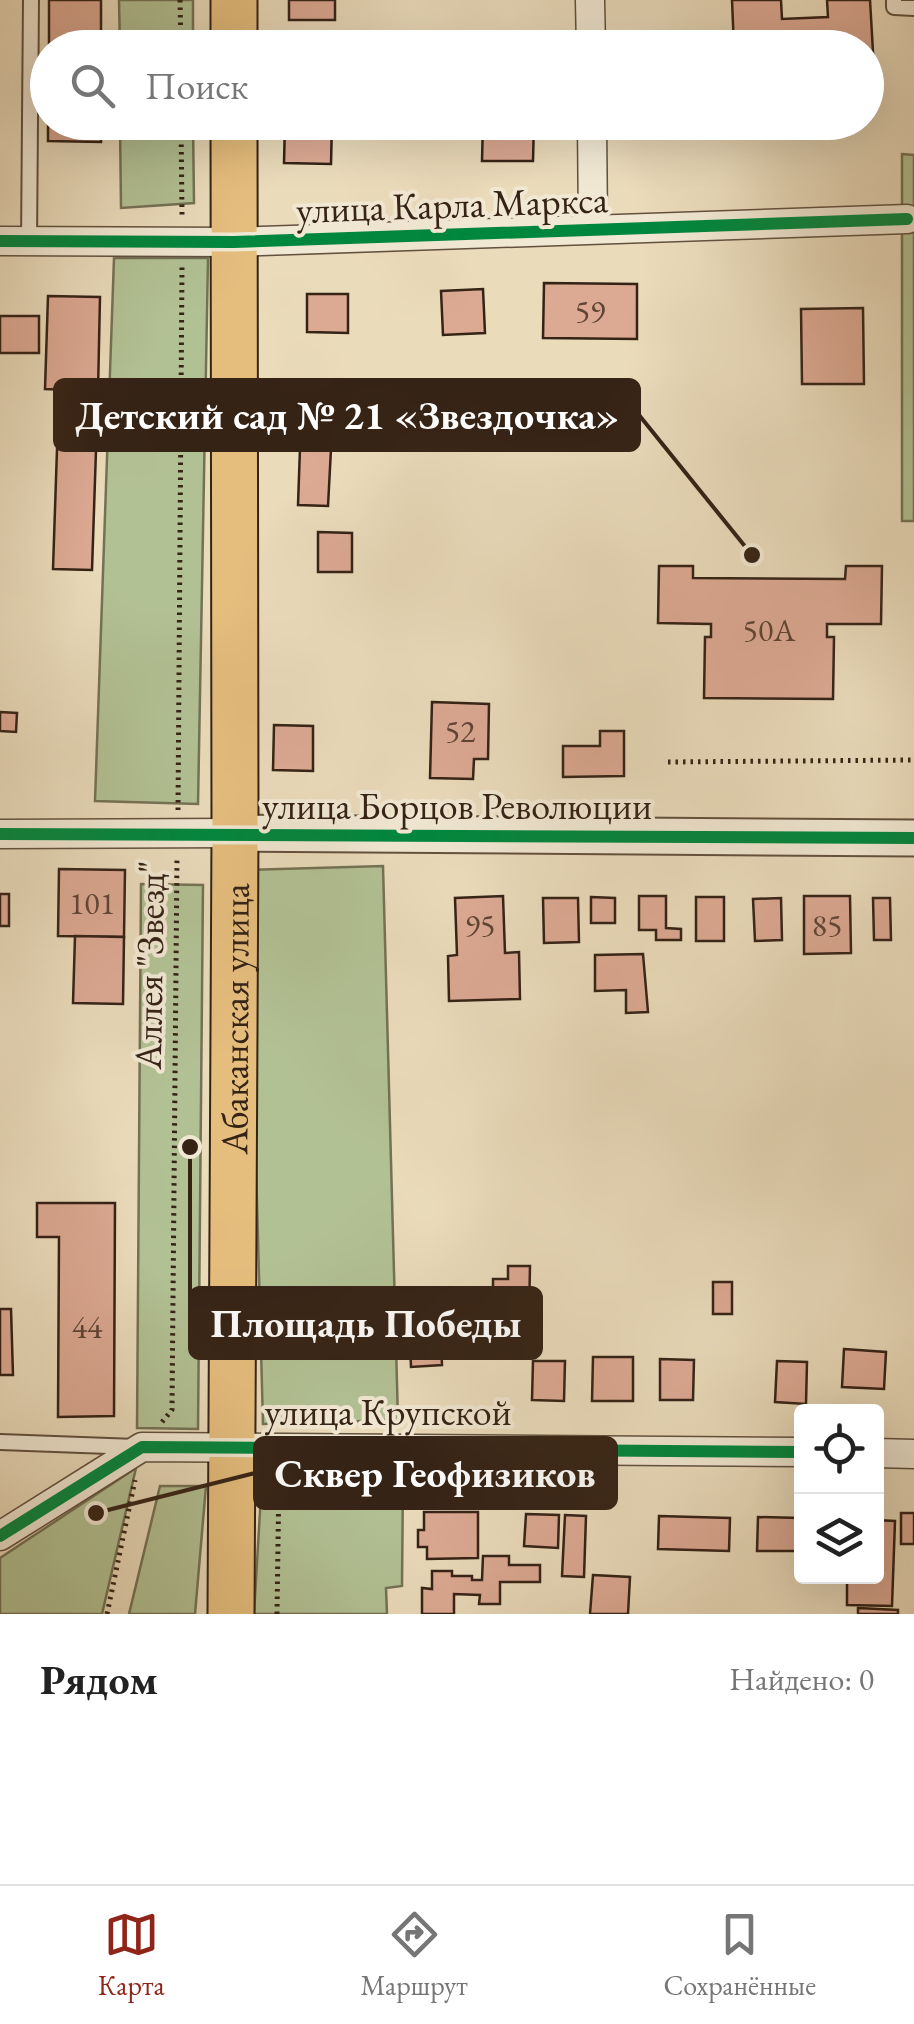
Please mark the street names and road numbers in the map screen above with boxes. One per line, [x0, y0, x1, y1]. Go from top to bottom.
street label: улица Карла Маркса [295, 174, 610, 234]
street label: улица Борцов Революции [262, 781, 652, 830]
street label: Аллея "Звезд" [123, 860, 175, 1071]
street label: Абаканская улица [209, 882, 259, 1156]
street label: улица Крупской [264, 1387, 512, 1436]

